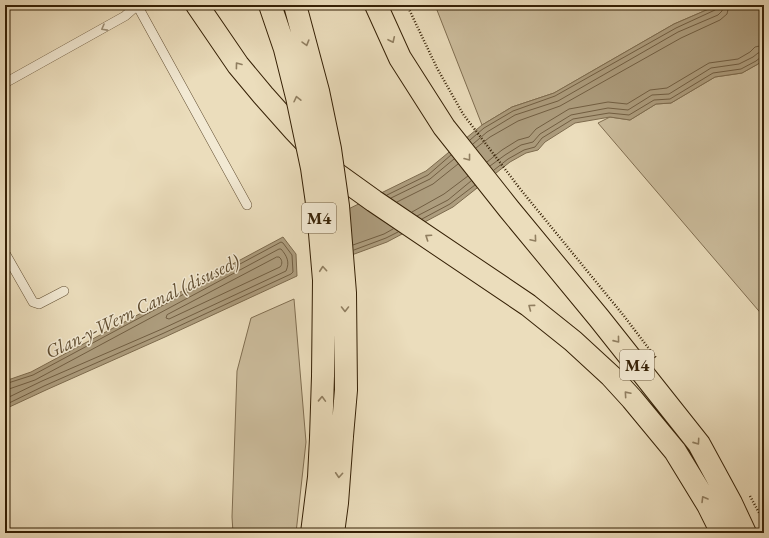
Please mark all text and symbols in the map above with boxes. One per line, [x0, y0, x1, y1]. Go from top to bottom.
one-way arrow [100, 23, 108, 30]
one-way arrow [387, 36, 395, 44]
one-way arrow [301, 39, 309, 46]
one-way arrow [235, 62, 243, 69]
one-way arrow [294, 96, 302, 102]
one-way arrow [463, 153, 470, 160]
road number: M4 [302, 203, 336, 233]
one-way arrow [425, 235, 432, 242]
one-way arrow [530, 235, 537, 242]
water label: Glan-y-Wern Canal (disused) [41, 248, 244, 364]
one-way arrow [319, 266, 328, 272]
one-way arrow [528, 305, 535, 312]
one-way arrow [341, 306, 349, 312]
one-way arrow [612, 335, 619, 342]
road number: M4 [620, 350, 654, 380]
one-way arrow [625, 391, 632, 399]
one-way arrow [318, 396, 327, 402]
one-way arrow [692, 438, 700, 445]
one-way arrow [334, 472, 343, 478]
one-way arrow [701, 496, 708, 503]

